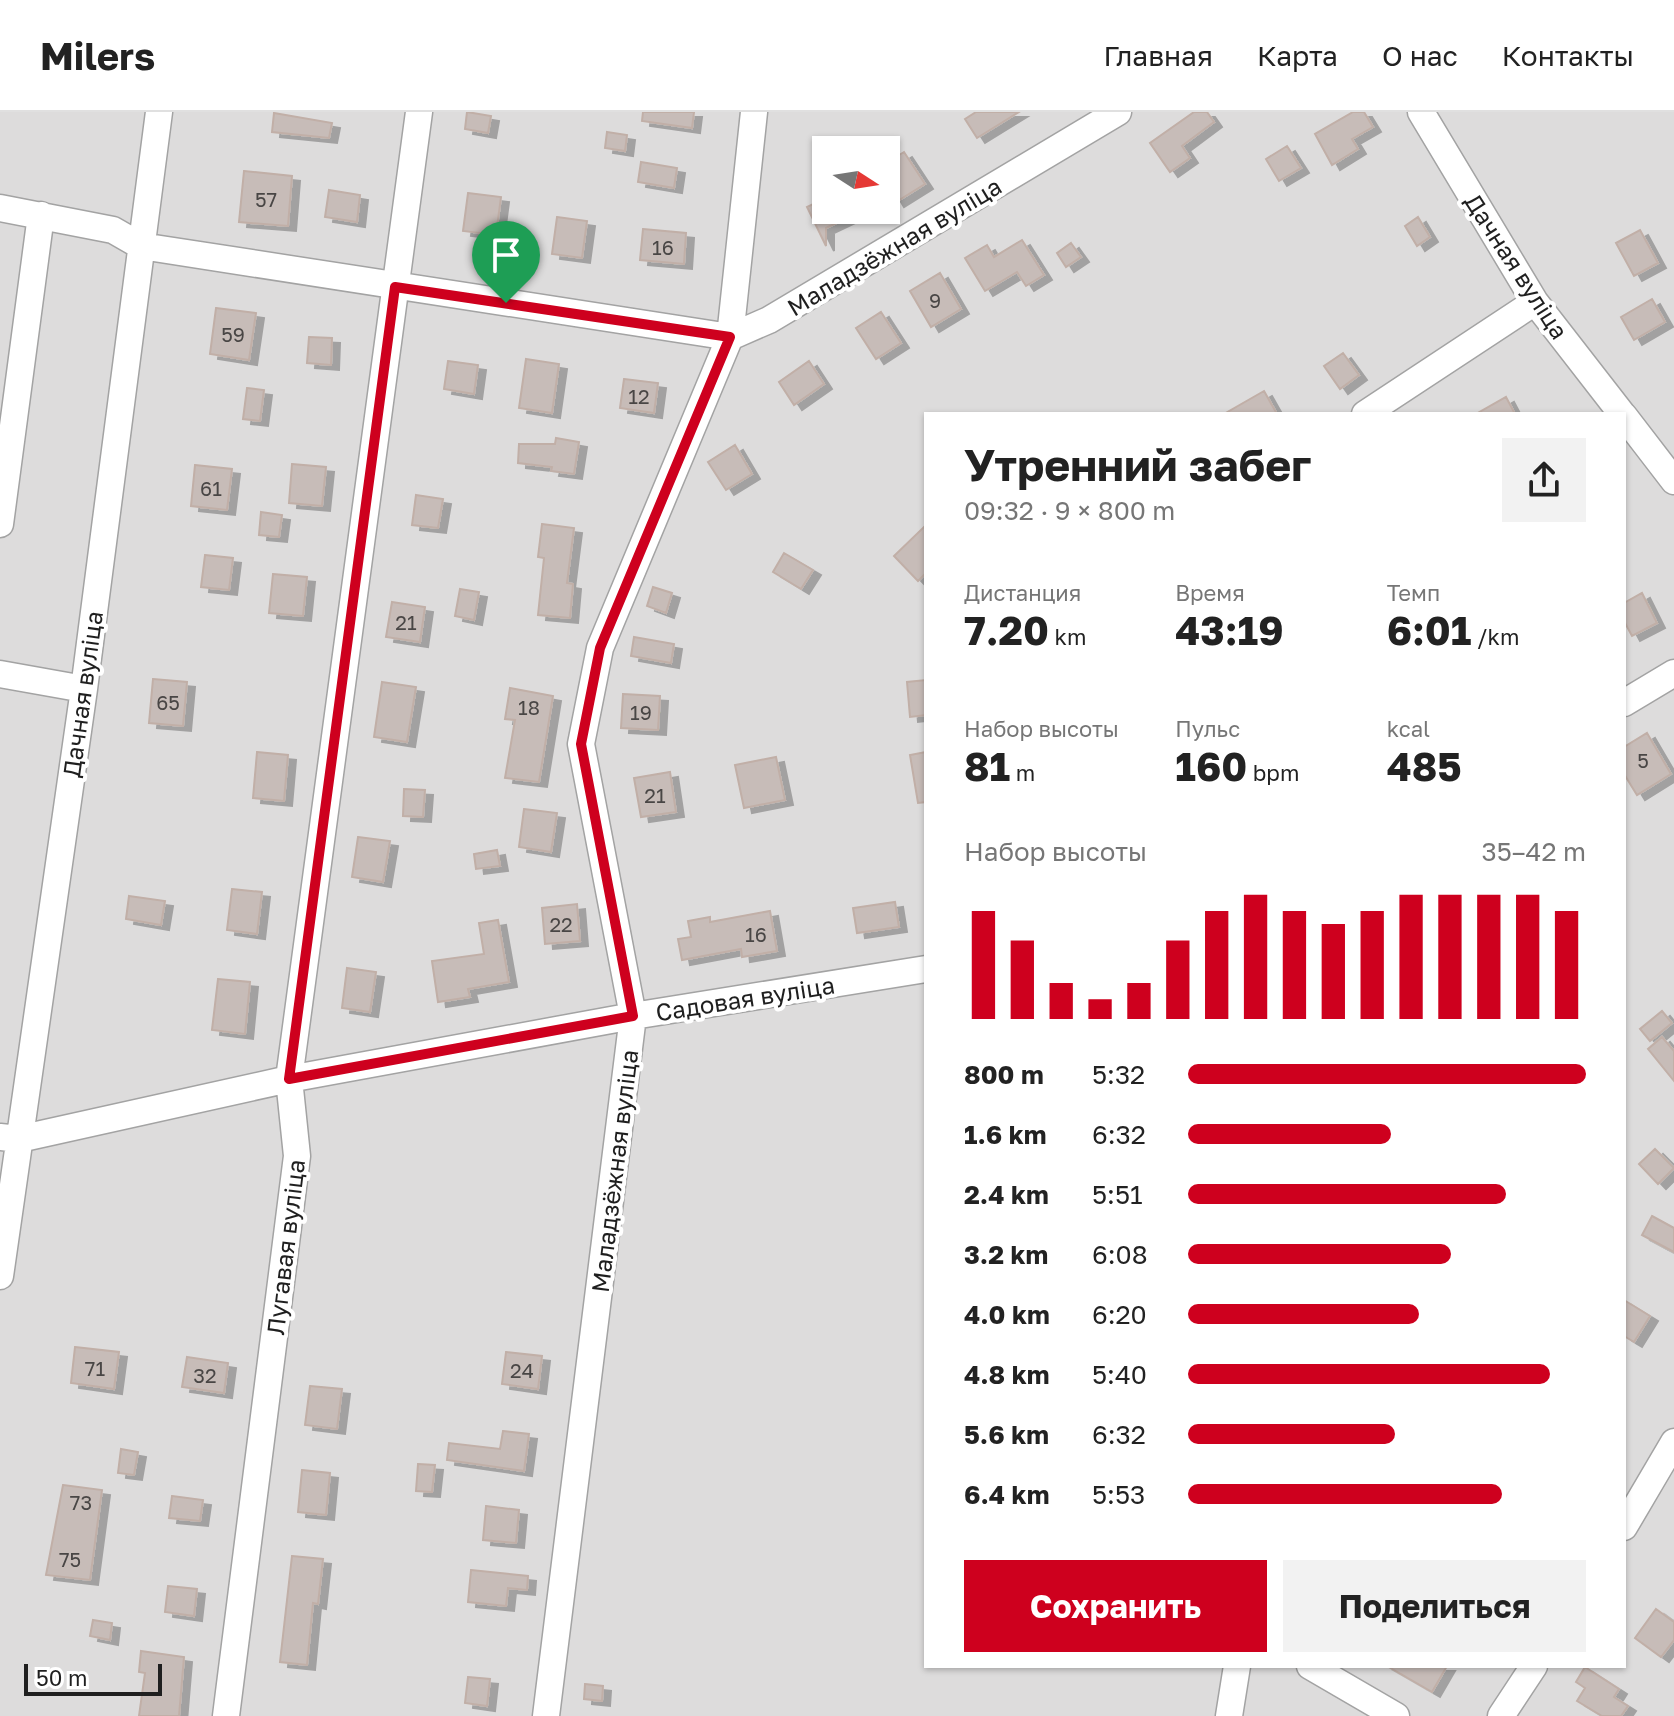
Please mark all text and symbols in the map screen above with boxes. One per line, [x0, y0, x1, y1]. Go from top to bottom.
text: Milers [40, 33, 155, 78]
text: Главная [1103, 39, 1213, 72]
text: Карта [1257, 39, 1338, 72]
text: О нас [1382, 39, 1458, 72]
text: Контакты [1502, 39, 1634, 72]
north arrow [812, 136, 900, 224]
map controls [812, 136, 900, 224]
street label: Маладзёжная вуліца [782, 171, 1006, 321]
house number: 57 [255, 187, 277, 211]
street label: Дачная вуліца [1459, 188, 1575, 344]
pin [472, 221, 540, 303]
icon: arrive [484, 233, 528, 277]
house number: 16 [652, 235, 674, 259]
house number: 9 [929, 288, 941, 312]
house number: 59 [221, 322, 245, 346]
house number: 12 [628, 384, 650, 408]
text: Утренний забег [964, 438, 1311, 491]
button: share [1502, 438, 1586, 522]
house number: 61 [200, 476, 222, 500]
text: 09:32 · 9 × 800 m [964, 495, 1175, 526]
text: Дистанция [964, 579, 1081, 606]
text: Время [1175, 579, 1245, 606]
text: Темп [1387, 579, 1440, 606]
text: 7.20 [964, 606, 1049, 654]
text: 43:19 [1175, 606, 1284, 654]
text: 6:01 [1387, 606, 1471, 654]
street label: Дачная вуліца [56, 609, 108, 779]
house number: 21 [395, 610, 417, 634]
text: km [1049, 623, 1086, 650]
text: /km [1471, 623, 1519, 650]
house number: 65 [156, 690, 180, 714]
house number: 18 [518, 695, 540, 719]
house number: 19 [630, 700, 652, 724]
text: Набор высоты [964, 715, 1119, 742]
text: Пульс [1175, 715, 1240, 742]
text: kcal [1387, 715, 1430, 742]
text: 81 [964, 742, 1010, 790]
text: 160 [1175, 742, 1247, 790]
text: 485 [1387, 742, 1462, 790]
house number: 5 [1637, 748, 1649, 772]
text: m [1010, 759, 1035, 786]
text: bpm [1247, 759, 1299, 786]
house number: 21 [644, 783, 666, 807]
text: Набор высоты [964, 836, 1147, 867]
text: 35–42 m [1481, 836, 1586, 867]
house number: 22 [549, 912, 573, 936]
house number: 16 [745, 922, 767, 946]
street label: Садовая вуліца [653, 970, 837, 1026]
street label: Маладзёжная вуліца [585, 1048, 643, 1294]
text: 800 m [964, 1059, 1044, 1090]
text: 5:32 [1092, 1059, 1145, 1090]
text: 1.6 km [964, 1119, 1047, 1150]
text: 6:32 [1092, 1119, 1146, 1150]
street label: Лугавая вуліца [260, 1158, 310, 1336]
text: 2.4 km [964, 1179, 1049, 1210]
text: 5:51 [1092, 1179, 1143, 1210]
text: 3.2 km [964, 1239, 1048, 1270]
text: 6:08 [1092, 1239, 1148, 1270]
text: 4.0 km [964, 1299, 1050, 1330]
text: 6:20 [1092, 1299, 1147, 1330]
house number: 71 [85, 1356, 105, 1380]
house number: 24 [510, 1358, 534, 1382]
text: 4.8 km [964, 1359, 1050, 1390]
text: 5:40 [1092, 1359, 1147, 1390]
house number: 32 [193, 1363, 217, 1387]
text: 5.6 km [964, 1419, 1049, 1450]
text: 6:32 [1092, 1419, 1146, 1450]
text: 6.4 km [964, 1479, 1049, 1510]
text: 5:53 [1092, 1479, 1145, 1510]
house number: 73 [70, 1490, 92, 1514]
house number: 75 [59, 1547, 81, 1571]
button: Сохранить [964, 1560, 1267, 1652]
button: Поделиться [1283, 1560, 1586, 1652]
scale bar [24, 1660, 162, 1696]
text: 50 m [36, 1664, 87, 1691]

